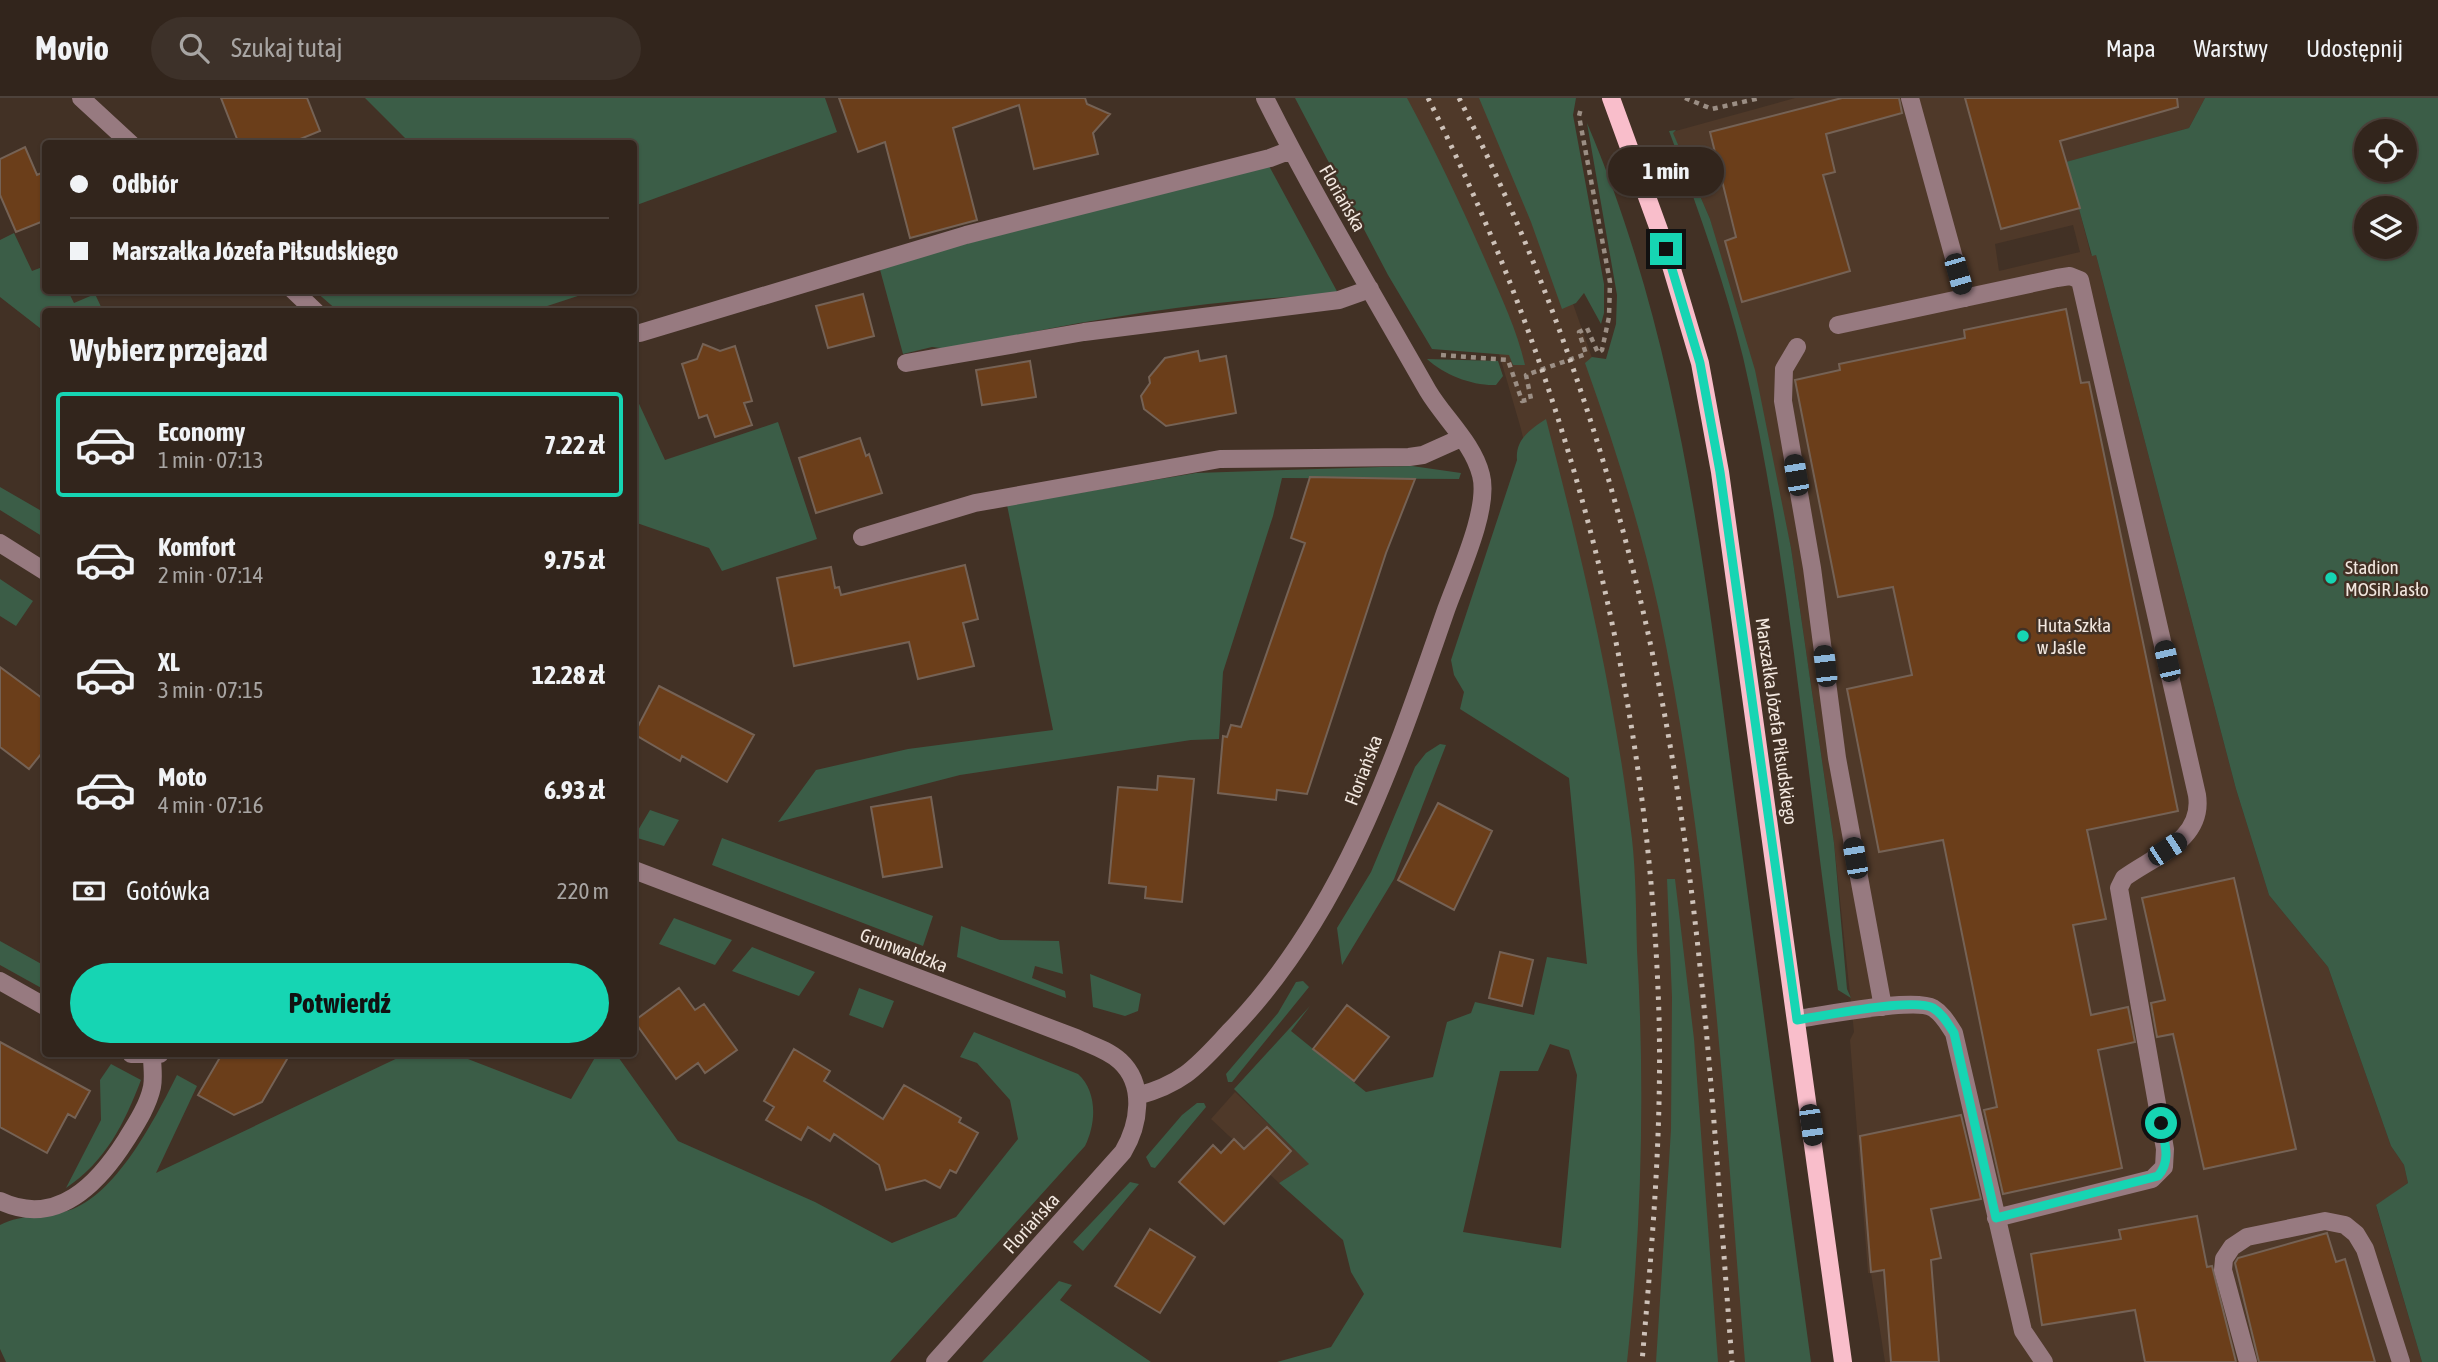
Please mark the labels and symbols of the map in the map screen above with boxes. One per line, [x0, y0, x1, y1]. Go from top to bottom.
callout: 1 min [1608, 148, 1724, 197]
street label: Floriańska [1315, 161, 1371, 235]
route end [1650, 233, 1682, 265]
car [1943, 251, 1974, 297]
car [1783, 452, 1810, 498]
place label: Stadion MOSiR Jasło [2345, 556, 2429, 600]
marker: Stadion MOSiR Jasło [2323, 570, 2339, 586]
place label: Huta Szkła w Jaśle [2037, 614, 2111, 658]
street label: Marszałka Józefa Piłsudskiego [1752, 616, 1802, 826]
marker: Huta Szkła w Jaśle [2015, 628, 2031, 644]
car [2153, 638, 2182, 684]
car [1813, 644, 1838, 688]
street label: Floriańska [1340, 732, 1386, 808]
car [2144, 829, 2191, 869]
car [1842, 835, 1869, 881]
street label: Grunwaldzka [857, 923, 951, 977]
car [1798, 1103, 1825, 1147]
route start [2145, 1107, 2177, 1139]
street label: Floriańska [998, 1188, 1064, 1258]

